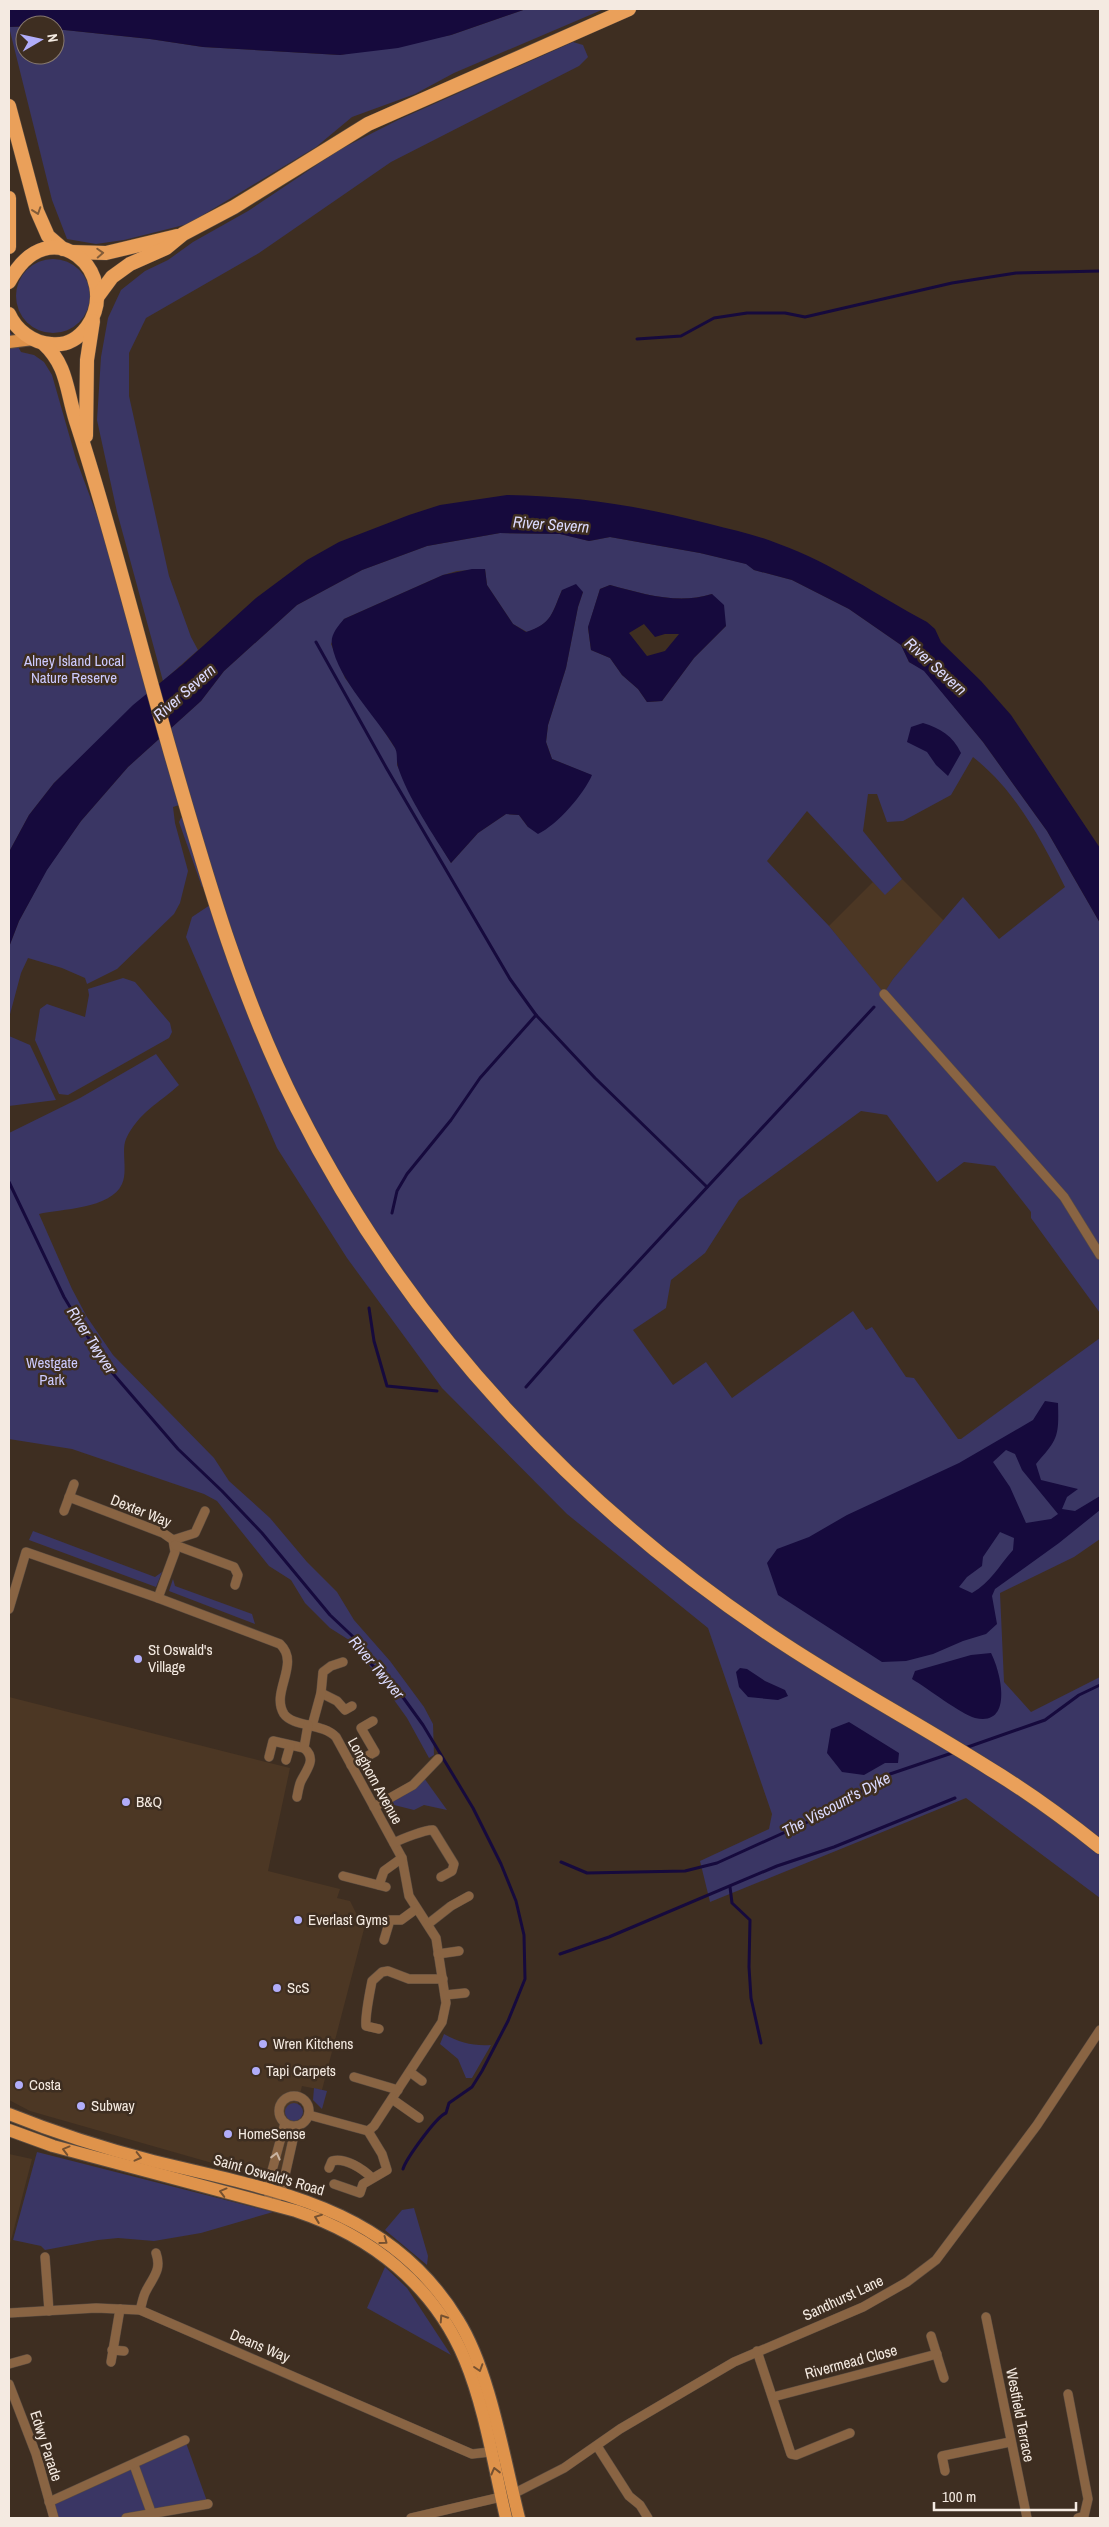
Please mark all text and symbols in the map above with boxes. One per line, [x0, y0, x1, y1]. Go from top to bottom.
north arrow [15, 15, 65, 65]
text: N [43, 32, 62, 43]
one-way arrow [31, 206, 41, 215]
one-way arrow [97, 248, 105, 258]
water label: River Severn [512, 510, 590, 538]
water label: River Severn [900, 632, 972, 700]
park label: Alney Island Local Nature Reserve [23, 650, 124, 688]
water label: River Severn [148, 659, 220, 725]
water label: River Twyver [62, 1302, 122, 1378]
park label: Westgate Park [26, 1352, 78, 1390]
street label: Dexter Way [108, 1489, 175, 1533]
water label: River Twyver [344, 1631, 410, 1704]
place label: St Oswald's Village [148, 1639, 213, 1677]
marker: St Oswald's Village [132, 1653, 144, 1665]
street label: Longhorn Avenue [343, 1734, 408, 1828]
water label: The Viscount's Dyke [778, 1766, 894, 1842]
place label: B&Q [136, 1791, 162, 1812]
marker: B&Q [120, 1796, 132, 1808]
place label: Everlast Gyms [308, 1909, 388, 1930]
marker: Everlast Gyms [292, 1914, 304, 1926]
place label: ScS [287, 1977, 310, 1998]
marker: ScS [271, 1982, 283, 1994]
place label: Wren Kitchens [273, 2033, 353, 2054]
marker: Wren Kitchens [257, 2038, 269, 2050]
place label: Tapi Carpets [266, 2060, 336, 2081]
marker: Tapi Carpets [250, 2065, 262, 2077]
place label: Costa [29, 2074, 61, 2095]
marker: Costa [13, 2079, 25, 2091]
place label: Subway [91, 2095, 136, 2116]
marker: Subway [75, 2100, 87, 2112]
place label: HomeSense [238, 2123, 306, 2144]
marker: HomeSense [222, 2128, 234, 2140]
one-way arrow [62, 2145, 71, 2156]
street label: Saint Oswald's Road [211, 2149, 327, 2200]
one-way arrow [133, 2151, 142, 2162]
one-way arrow [271, 2152, 281, 2160]
one-way arrow [220, 2187, 228, 2197]
one-way arrow [314, 2214, 323, 2224]
one-way arrow [378, 2235, 388, 2244]
street label: Sandhurst Lane [799, 2270, 887, 2325]
one-way arrow [439, 2314, 449, 2323]
street label: Deans Way [227, 2324, 294, 2368]
street label: Rivermead Close [802, 2339, 900, 2384]
one-way arrow [474, 2364, 484, 2372]
street label: Westfield Terrace [1001, 2366, 1040, 2464]
street label: Edwy Parade [25, 2408, 68, 2484]
one-way arrow [490, 2466, 501, 2475]
scale bar [934, 2480, 1076, 2512]
text: 100 m [942, 2486, 976, 2507]

